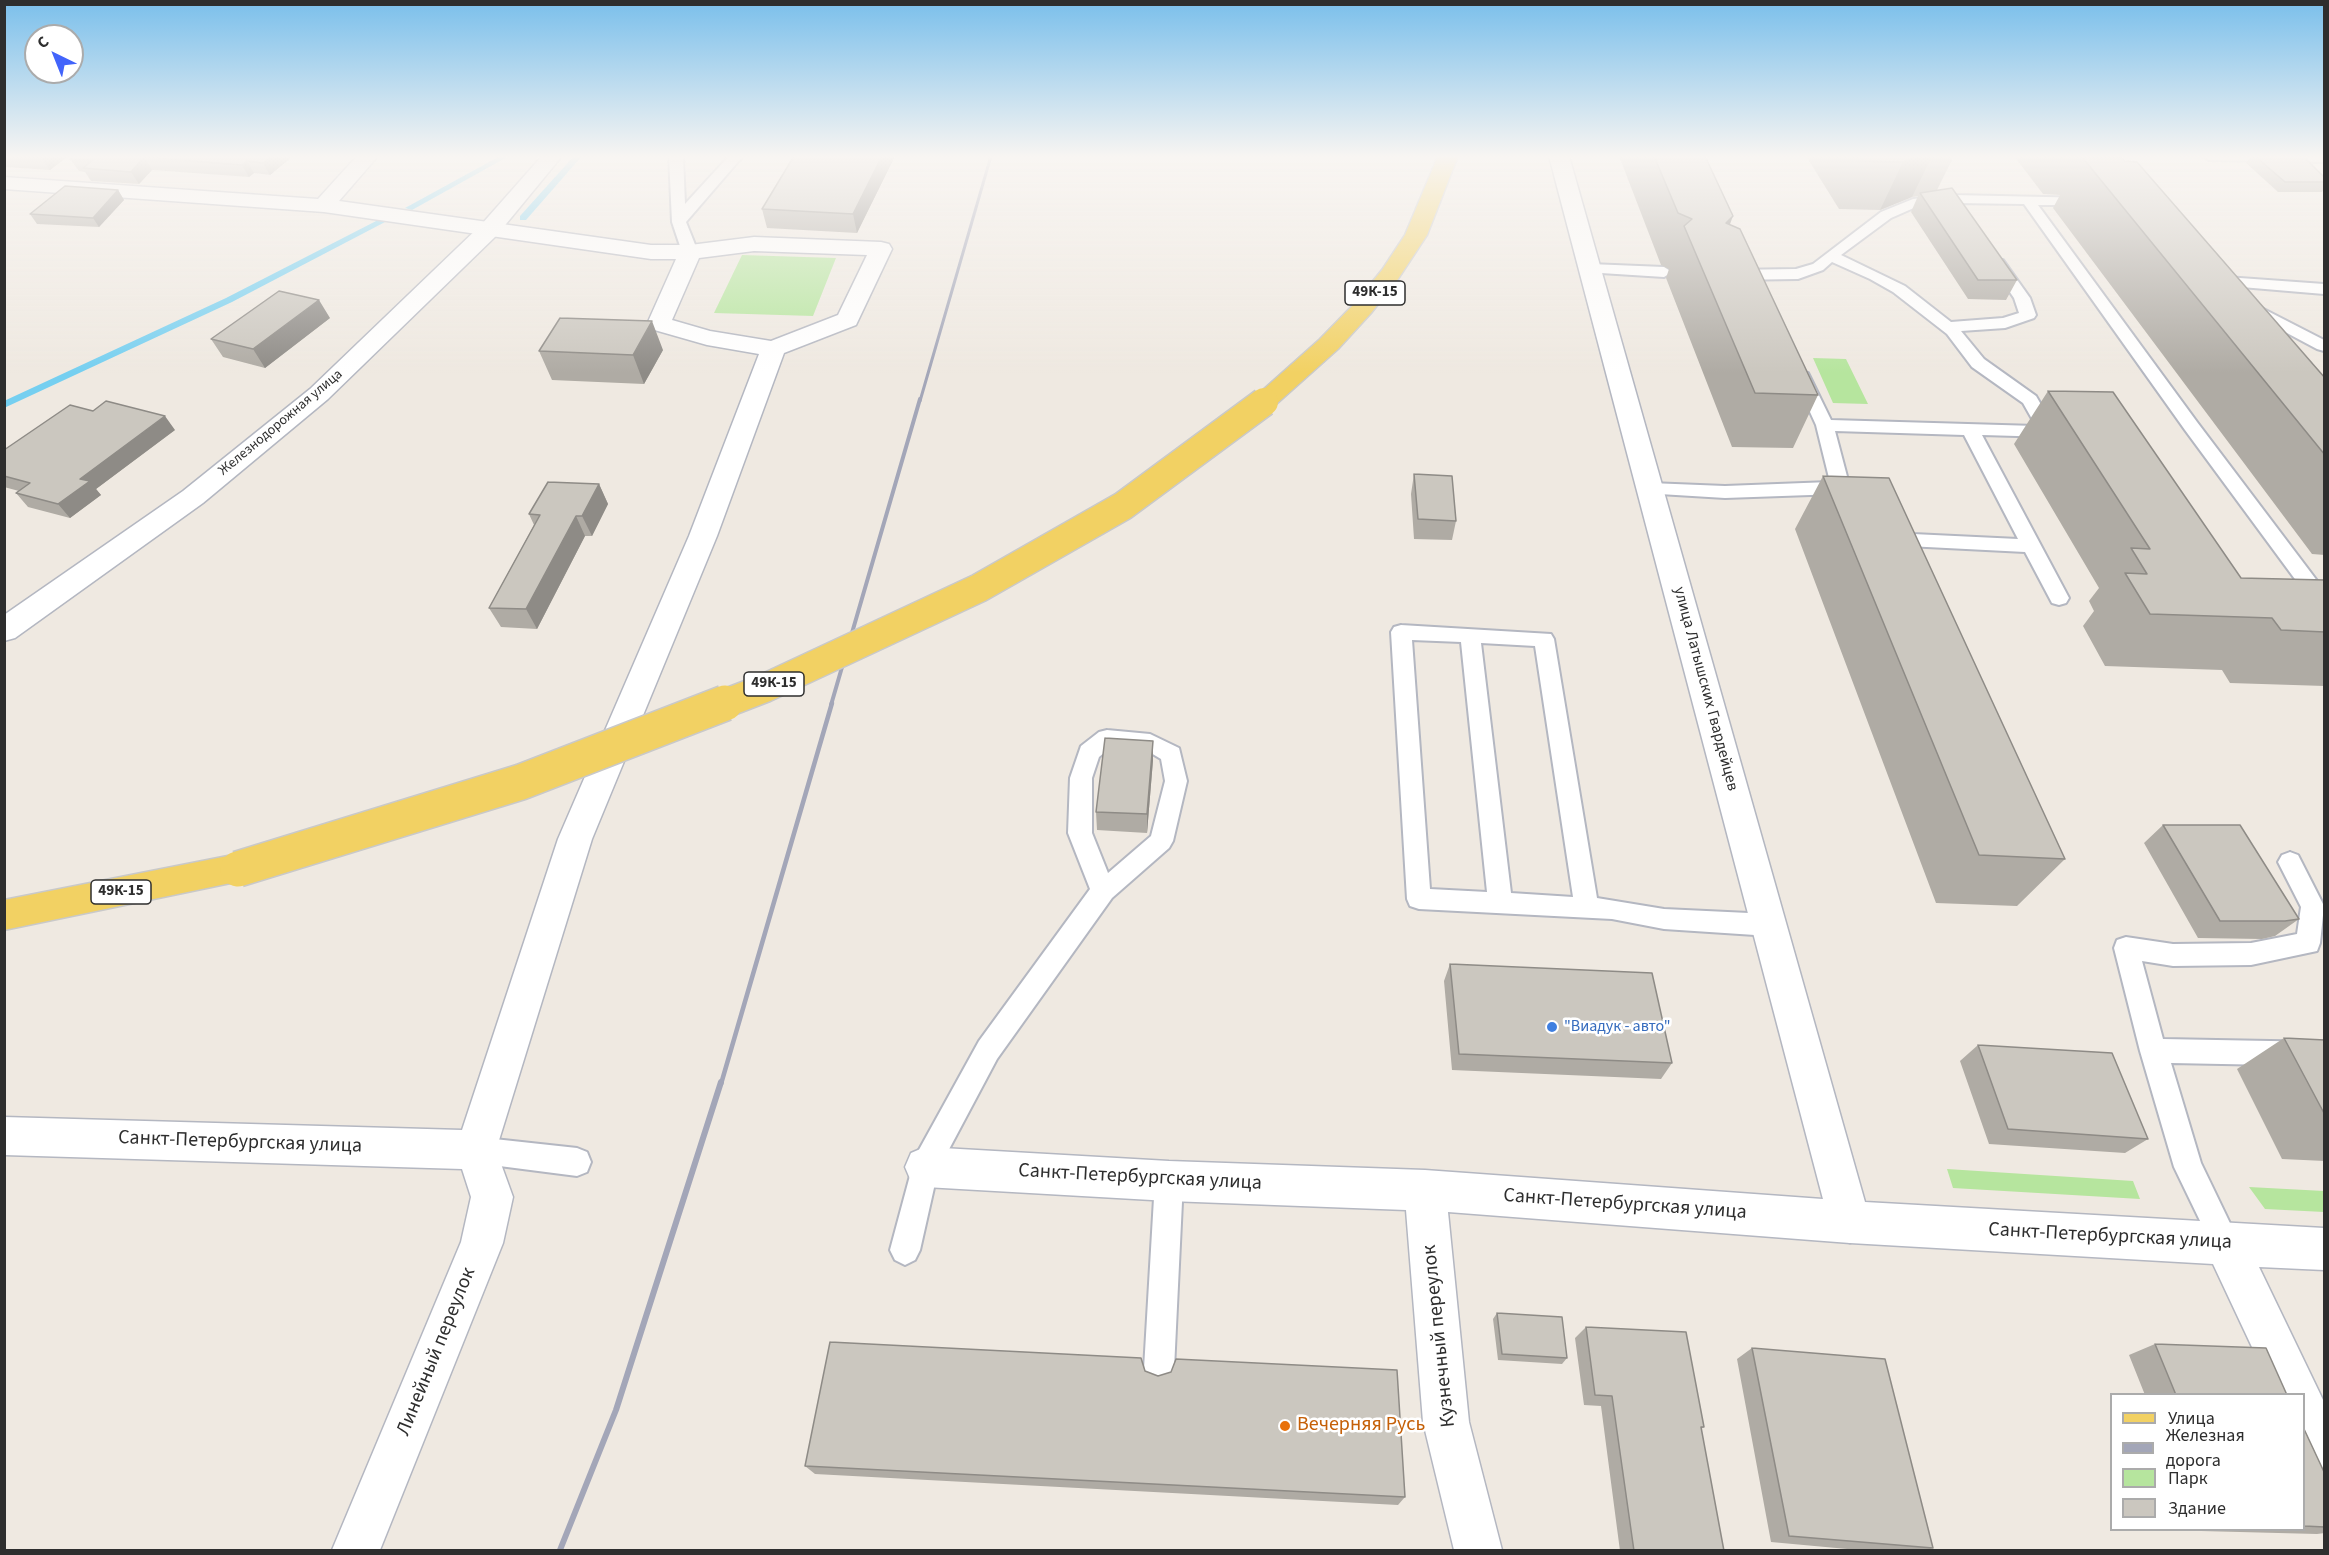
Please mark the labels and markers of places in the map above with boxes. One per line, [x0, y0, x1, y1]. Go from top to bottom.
place label: "Виадук - авто" [1564, 1017, 1671, 1037]
marker: "Виадук - авто" [1545, 1020, 1559, 1034]
place label: Вечерняя Русь [1297, 1414, 1425, 1438]
marker: Вечерняя Русь [1278, 1419, 1292, 1433]

